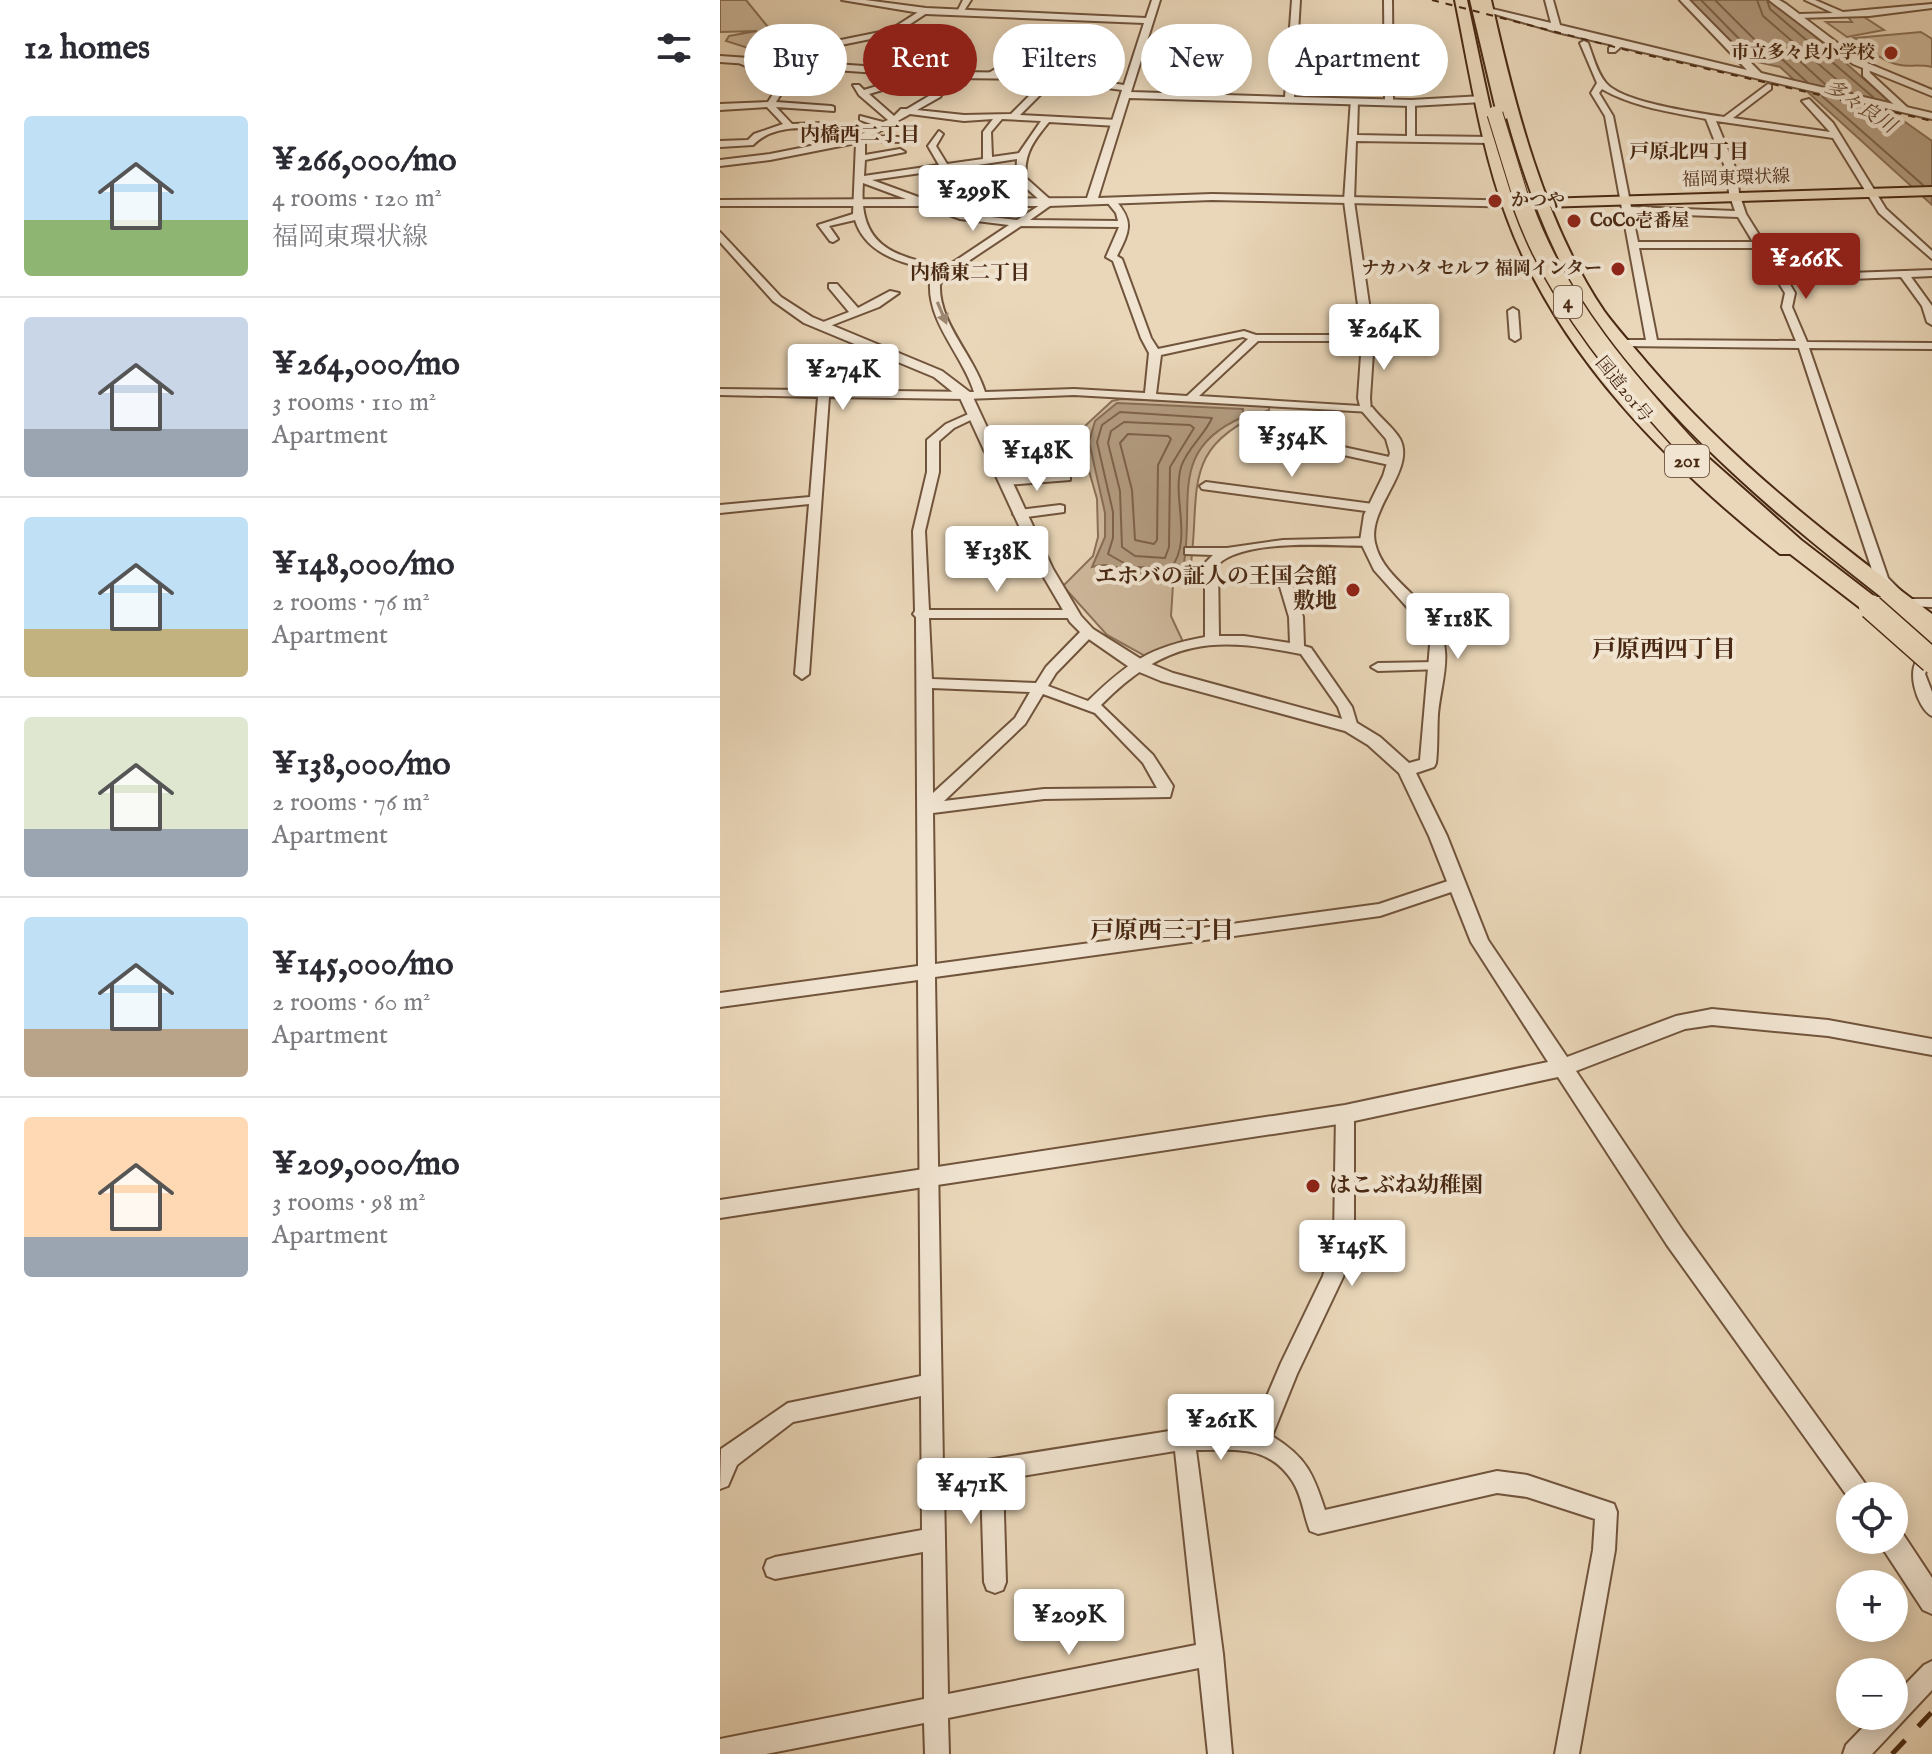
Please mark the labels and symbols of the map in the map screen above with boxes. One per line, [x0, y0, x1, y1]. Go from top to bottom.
place label: 市立多々良小学校 [1731, 42, 1875, 65]
marker: 市立多々良小学校 [1882, 44, 1900, 62]
water label: 多々良川 [1820, 75, 1902, 140]
district label: 内橋西二丁目 [800, 123, 920, 148]
district label: 戸原北四丁目 [1629, 140, 1749, 165]
pin: ¥299K [917, 165, 1029, 233]
street label: 福岡東環状線 [1682, 166, 1790, 192]
place label: かつや [1511, 190, 1565, 213]
marker: かつや [1486, 192, 1504, 210]
place label: CoCo壱番屋 [1590, 210, 1689, 233]
marker: CoCo壱番屋 [1565, 212, 1583, 230]
pin: ¥266K [1750, 233, 1862, 301]
place label: ナカハタ セルフ 福岡インター [1361, 258, 1602, 281]
marker: ナカハタ セルフ 福岡インター [1609, 260, 1627, 278]
district label: 内橋東二丁目 [910, 261, 1030, 286]
road number: 4 [1554, 286, 1582, 318]
one-way arrow [935, 301, 948, 325]
pin: ¥264K [1328, 304, 1440, 372]
pin: ¥274K [787, 344, 899, 412]
street label: 国道201号 [1590, 352, 1656, 428]
pin: ¥354K [1236, 411, 1348, 479]
pin: ¥148K [981, 425, 1093, 493]
road number: 201 [1665, 445, 1709, 477]
pin: ¥138K [941, 526, 1053, 594]
place label: エホバの証人の王国会館 敷地 [1095, 563, 1337, 616]
marker: エホバの証人の王国会館 敷地 [1344, 581, 1362, 599]
pin: ¥118K [1402, 593, 1514, 661]
district label: 戸原西四丁目 [1592, 635, 1736, 666]
district label: 戸原西三丁目 [1090, 916, 1234, 947]
place label: はこぶね幼稚園 [1329, 1172, 1483, 1200]
marker: はこぶね幼稚園 [1304, 1177, 1322, 1195]
pin: ¥145K [1296, 1220, 1408, 1288]
pin: ¥261K [1165, 1394, 1277, 1462]
pin: ¥471K [915, 1458, 1027, 1526]
pin: ¥209K [1013, 1589, 1125, 1657]

